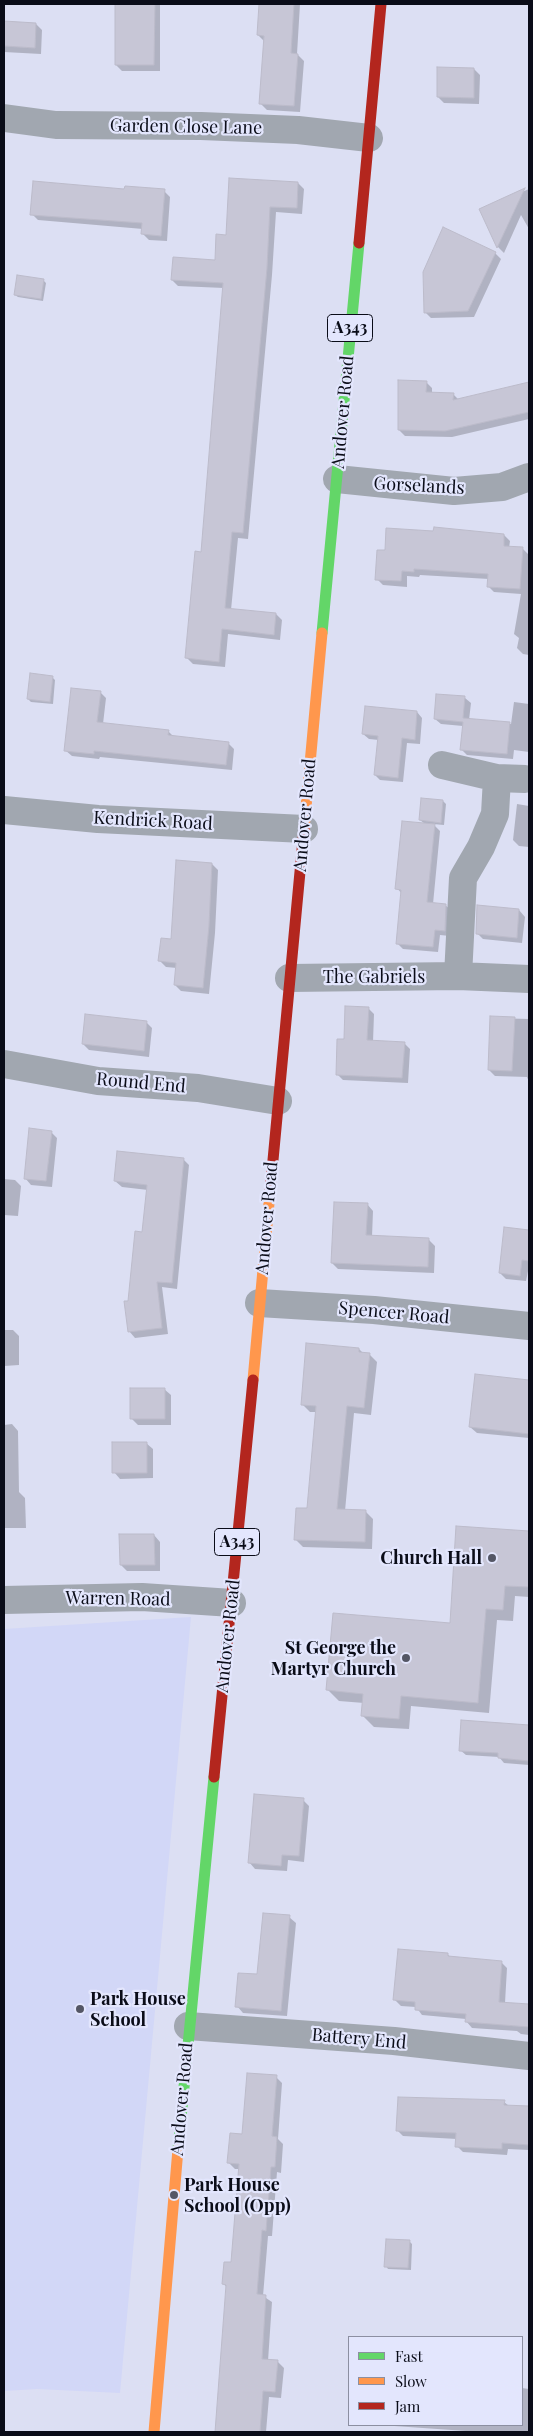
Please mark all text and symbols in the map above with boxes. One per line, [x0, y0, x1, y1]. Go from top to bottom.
street label: Garden Close Lane [110, 115, 262, 139]
road number: A343 [328, 314, 372, 342]
street label: Andover Road [327, 355, 359, 469]
street label: Gorselands [373, 473, 465, 499]
street label: Andover Road [289, 758, 321, 872]
street label: Kendrick Road [93, 807, 213, 835]
street label: The Gabriels [323, 966, 425, 988]
street label: Round End [95, 1068, 187, 1098]
street label: Andover Road [251, 1161, 283, 1275]
street label: Spencer Road [338, 1297, 450, 1329]
road number: A343 [214, 1528, 260, 1555]
place label: Church Hall [380, 1547, 482, 1569]
marker: Church Hall [486, 1552, 498, 1564]
street label: Andover Road [211, 1578, 245, 1694]
street label: Warren Road [65, 1587, 171, 1611]
place label: St George the Martyr Church [271, 1637, 396, 1680]
marker: St George the Martyr Church [400, 1652, 412, 1664]
place label: Park House School [90, 1988, 186, 2030]
marker: Park House School [74, 2003, 86, 2015]
street label: Battery End [311, 2024, 407, 2054]
street label: Andover Road [166, 2042, 198, 2156]
place label: Park House School (Opp) [184, 2174, 291, 2216]
marker: Park House School (Opp) [168, 2189, 180, 2201]
legend [348, 2336, 523, 2426]
text: Fast [395, 2346, 423, 2366]
text: Slow [395, 2371, 427, 2391]
text: Jam [395, 2396, 420, 2416]

